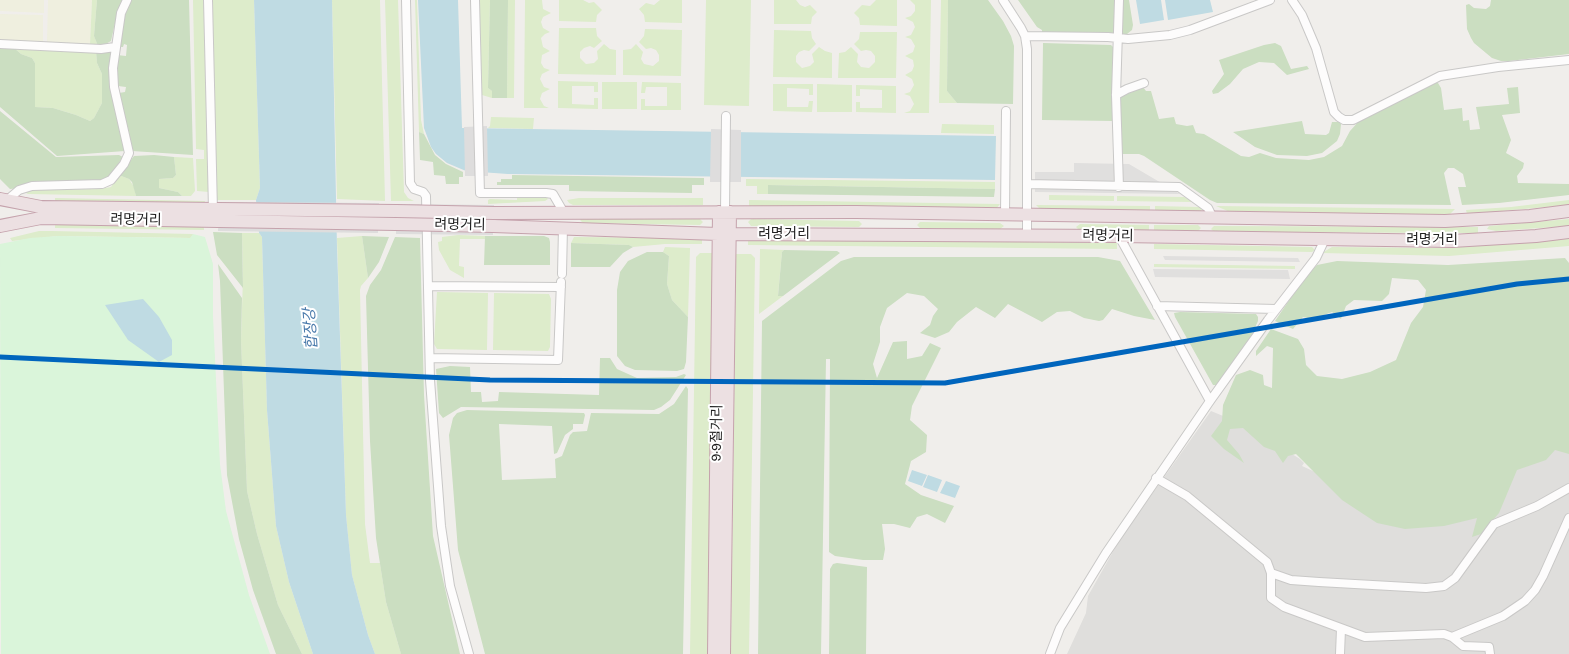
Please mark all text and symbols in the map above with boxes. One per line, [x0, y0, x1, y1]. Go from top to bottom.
street label: 려명거리 [110, 211, 162, 229]
street label: 려명거리 [434, 216, 486, 234]
street label: 려명거리 [758, 226, 810, 242]
street label: 려명거리 [1082, 227, 1134, 245]
street label: 려명거리 [1406, 232, 1458, 248]
water label: 합장강 [301, 308, 321, 350]
street label: 9·9절거리 [708, 404, 726, 462]

